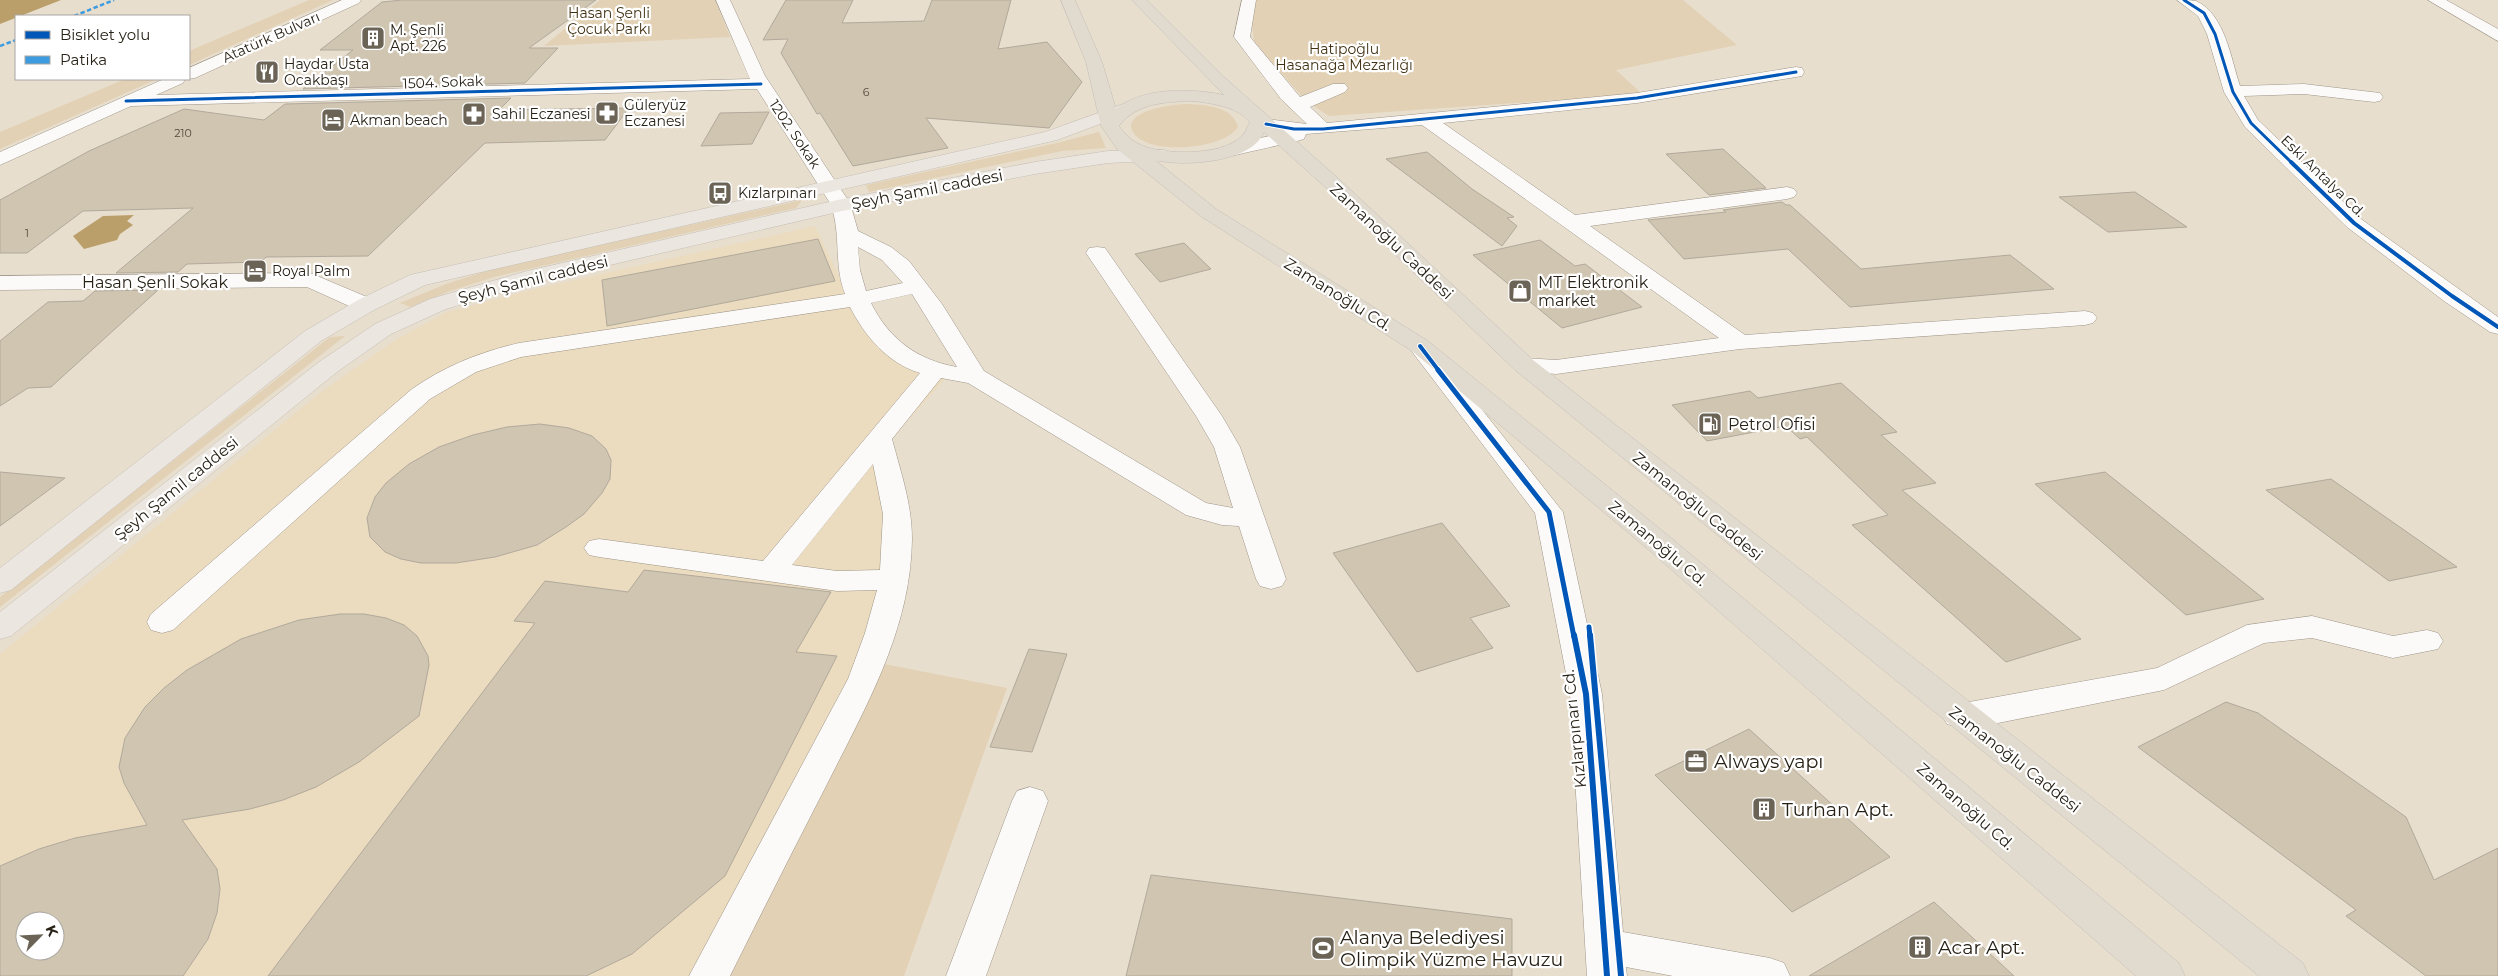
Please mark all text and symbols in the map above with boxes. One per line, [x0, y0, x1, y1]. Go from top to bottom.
park label: Hasan Şenli Çocuk Parkı [567, 4, 651, 38]
street label: Atatürk Bulvarı [219, 7, 323, 67]
legend [15, 15, 190, 80]
place label: M. Şenli Apt. 226 [390, 21, 447, 55]
text: Bisiklet yolu [60, 25, 150, 44]
building icon: M. Şenli Apt. 226 [360, 25, 386, 51]
park label: Hatipoğlu Hasanağa Mezarlığı [1275, 40, 1413, 74]
text: Patika [60, 50, 107, 69]
place label: Haydar Usta Ocakbaşı [284, 55, 369, 89]
restaurant icon: Haydar Usta Ocakbaşı [254, 59, 280, 85]
street label: 1504. Sokak [402, 72, 484, 92]
house number: 6 [863, 85, 870, 99]
place label: Güleryüz Eczanesi [624, 96, 686, 130]
street label: 1202. Sokak [765, 96, 825, 172]
pharmacy icon: Güleryüz Eczanesi [594, 100, 620, 126]
pharmacy icon: Sahil Eczanesi [461, 101, 487, 127]
place label: Sahil Eczanesi [492, 105, 591, 123]
hotel icon: Akman beach [320, 107, 346, 133]
place label: Akman beach [350, 111, 448, 129]
house number: 210 [174, 126, 192, 140]
street label: Eski Antalya Cd. [2277, 131, 2369, 221]
street label: Şeyh Şamil caddesi [850, 165, 1005, 214]
street label: Zamanoğlu Caddesi [1326, 179, 1457, 303]
bus stop icon: Kızlarpınarı [707, 180, 733, 206]
place label: Kızlarpınarı [738, 184, 817, 202]
house number: 1 [25, 226, 29, 240]
street label: Şeyh Şamil caddesi [456, 252, 610, 307]
street label: Zamanoğlu Cd. [1281, 254, 1395, 335]
hotel icon: Royal Palm [242, 258, 268, 284]
place label: Royal Palm [272, 262, 350, 280]
street label: Hasan Şenli Sokak [82, 273, 228, 292]
place label: MT Elektronik market [1538, 273, 1649, 310]
shop icon: MT Elektronik market [1507, 278, 1533, 304]
fuel station icon: Petrol Ofisi [1697, 411, 1723, 437]
place label: Petrol Ofisi [1728, 415, 1816, 434]
street label: Şeyh Şamil caddesi [110, 433, 242, 544]
street label: Zamanoğlu Caddesi [1629, 448, 1766, 565]
street label: Zamanoğlu Cd. [1605, 497, 1711, 590]
street label: Kızlarpınarı Cd. [1559, 669, 1590, 789]
street label: Zamanoğlu Caddesi [1945, 702, 2084, 817]
office icon: Always yapı [1683, 748, 1709, 774]
place label: Always yapı [1714, 750, 1823, 773]
street label: Zamanoğlu Cd. [1913, 759, 2018, 854]
building icon: Turhan Apt. [1751, 796, 1777, 822]
place label: Turhan Apt. [1782, 798, 1893, 821]
north arrow [15, 911, 65, 961]
text: K [42, 922, 62, 940]
place label: Alanya Belediyesi Olimpik Yüzme Havuzu [1340, 926, 1563, 971]
building icon: Acar Apt. [1907, 934, 1933, 960]
sports icon: Alanya Belediyesi Olimpik Yüzme Havuzu [1310, 935, 1336, 961]
place label: Acar Apt. [1938, 936, 2024, 959]

